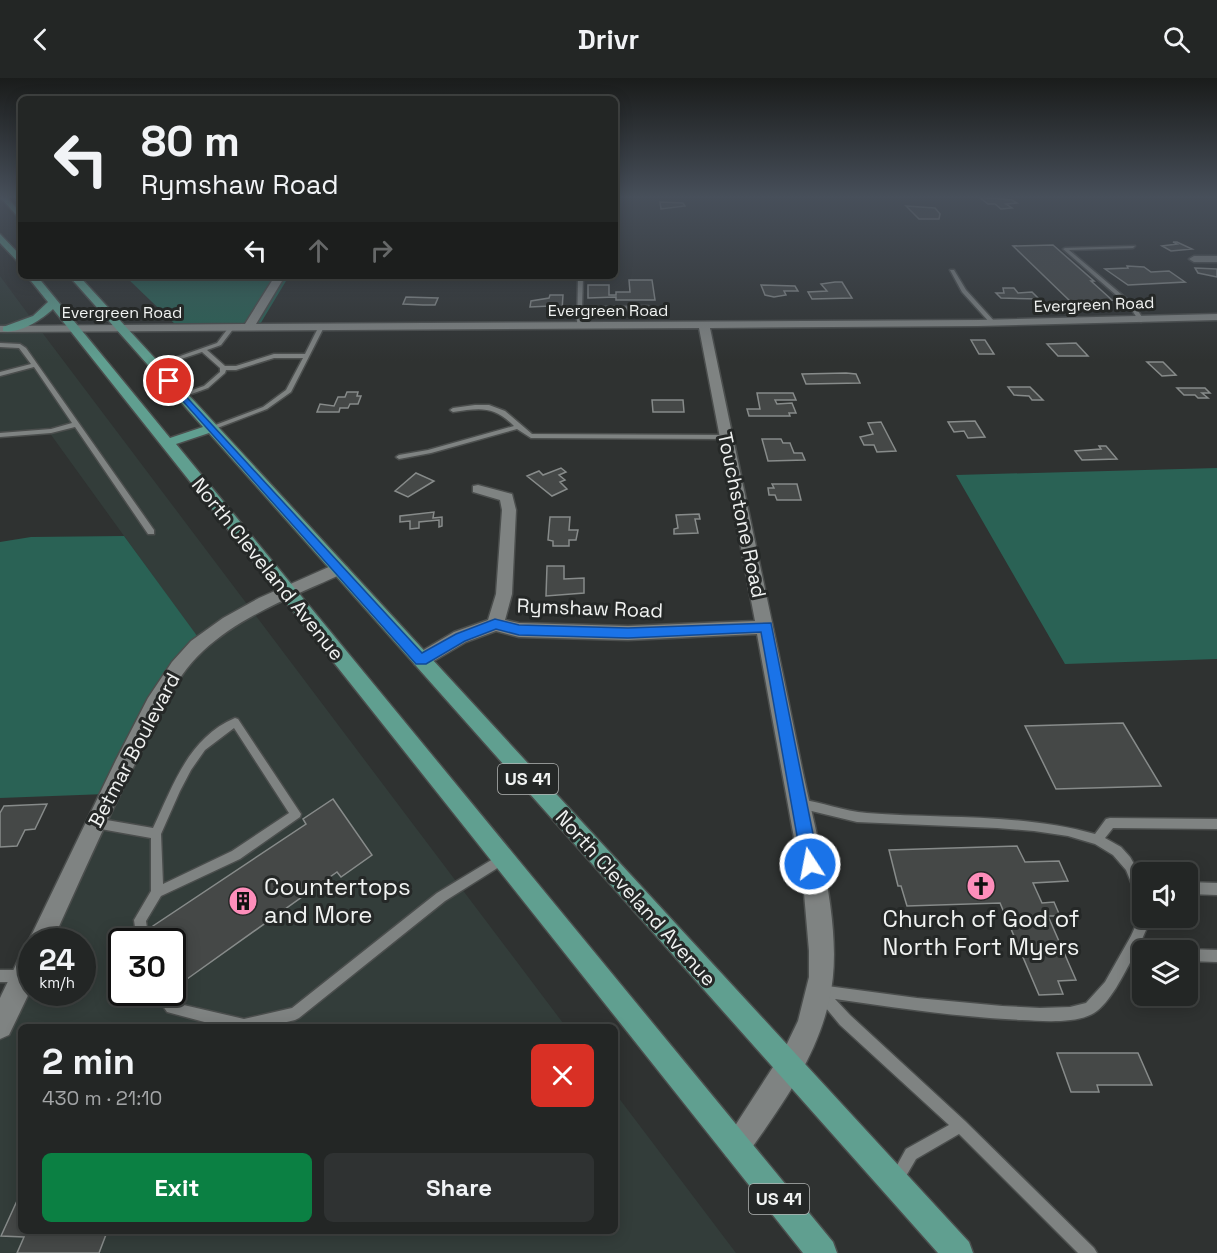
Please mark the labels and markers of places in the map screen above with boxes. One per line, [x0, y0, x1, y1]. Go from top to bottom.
pin [143, 355, 194, 406]
church icon: Church of God of North Fort Myers [965, 870, 997, 902]
place label: Countertops and More [264, 871, 411, 930]
building icon: Countertops and More [227, 885, 259, 917]
place label: Church of God of North Fort Myers [883, 903, 1079, 962]

